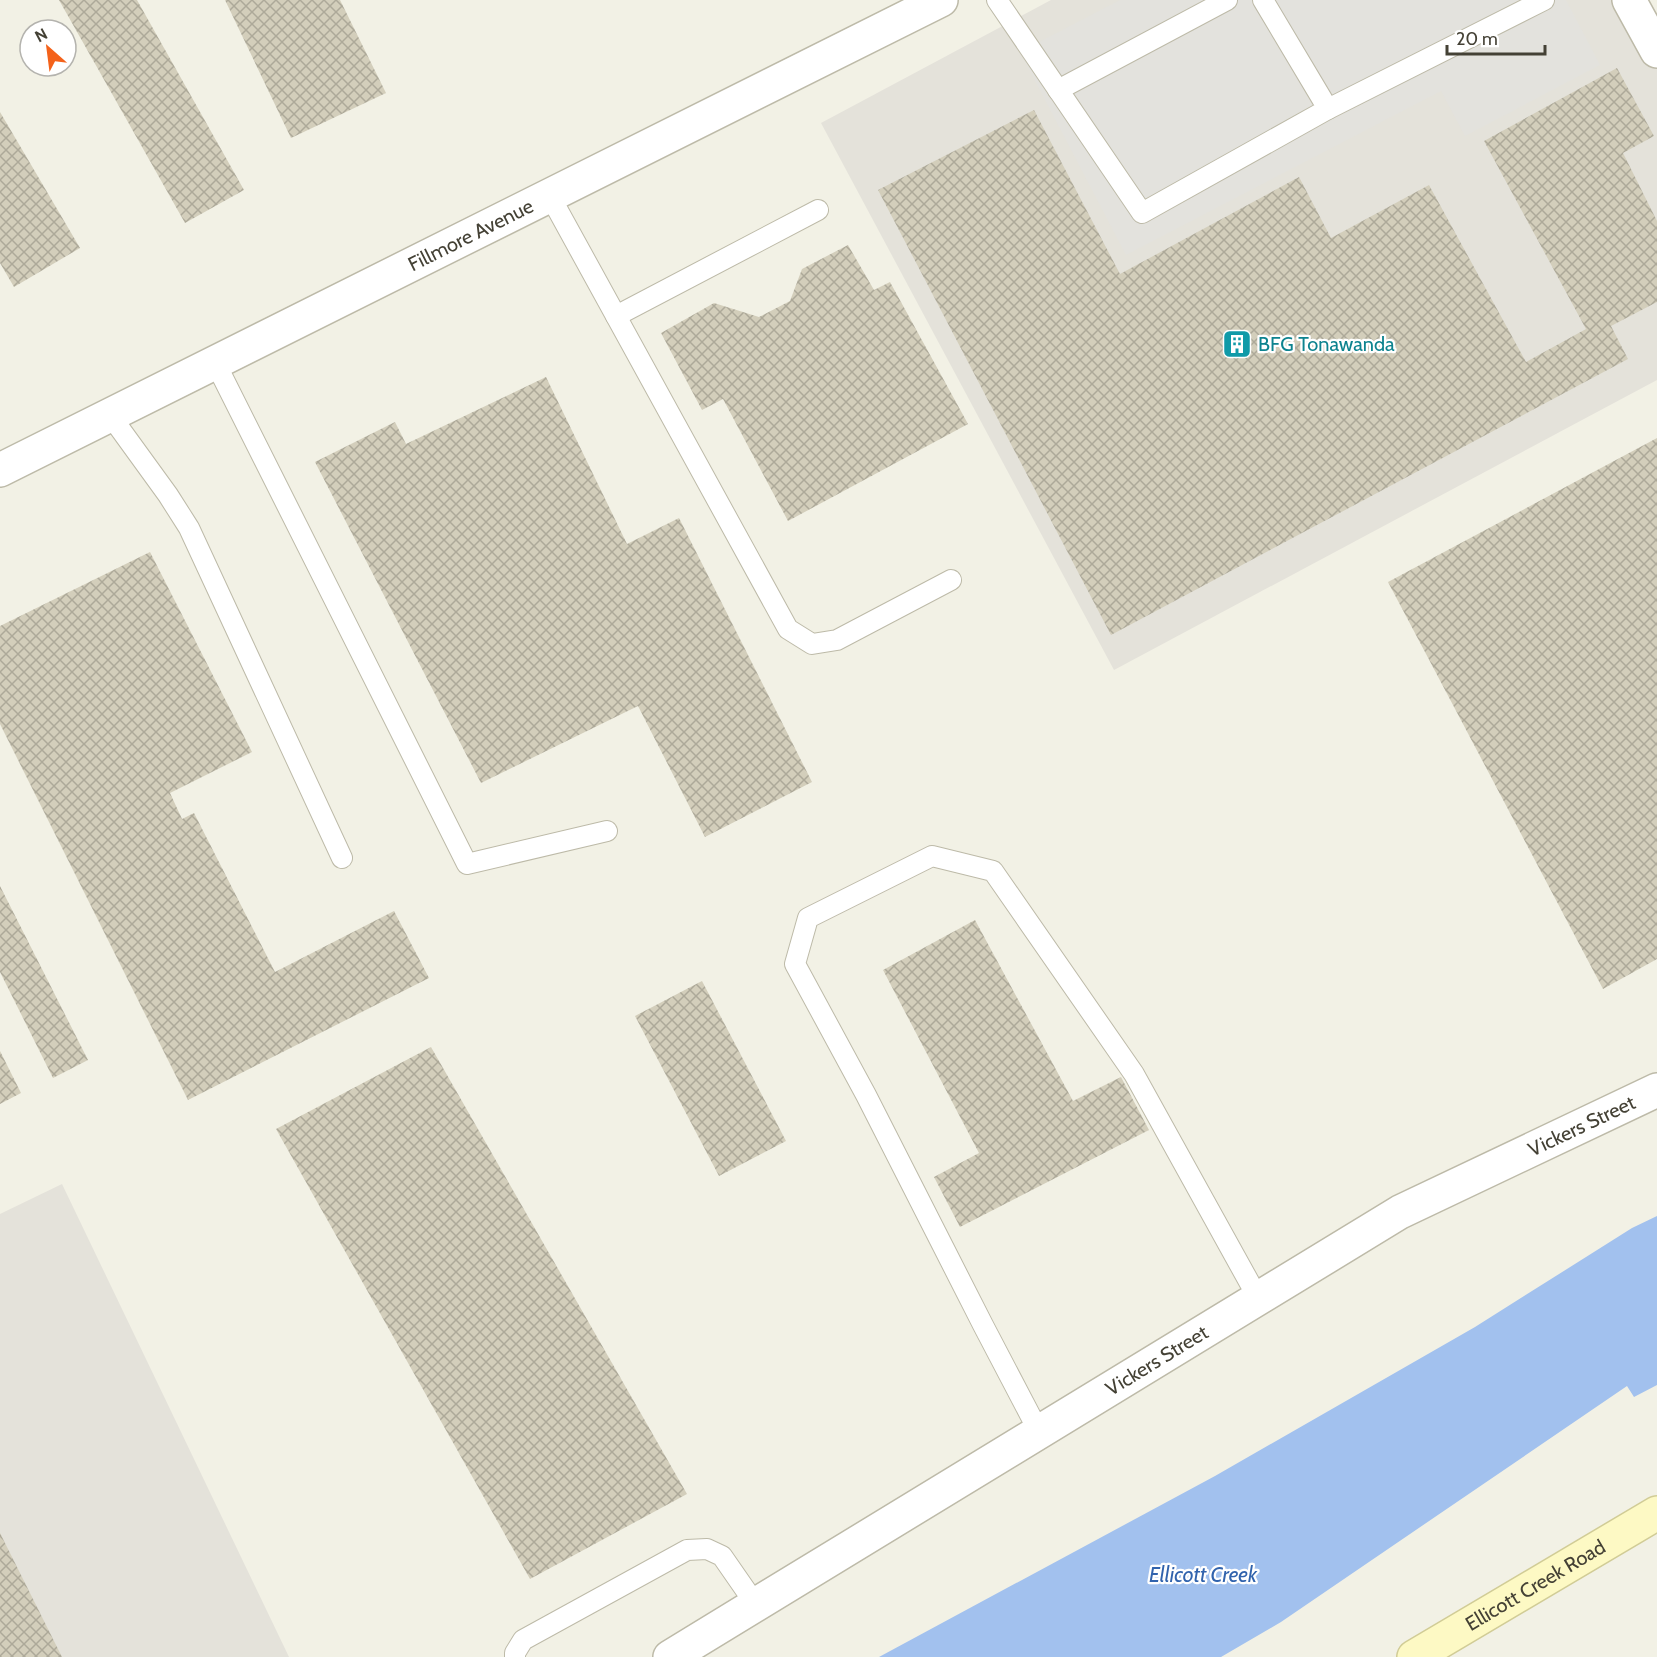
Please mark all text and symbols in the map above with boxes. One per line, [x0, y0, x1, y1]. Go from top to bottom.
north arrow [18, 18, 78, 78]
scale bar [1447, 18, 1544, 56]
text: N [32, 24, 51, 46]
text: 20 m [1456, 28, 1498, 50]
street label: Fillmore Avenue [404, 194, 537, 276]
building icon: BFG Tonawanda [1221, 328, 1253, 360]
place label: BFG Tonawanda [1258, 332, 1395, 356]
street label: Vickers Street [1524, 1090, 1639, 1161]
street label: Vickers Street [1101, 1320, 1213, 1401]
street label: Ellicott Creek Road [1461, 1534, 1609, 1636]
water label: Ellicott Creek [1149, 1562, 1258, 1587]

